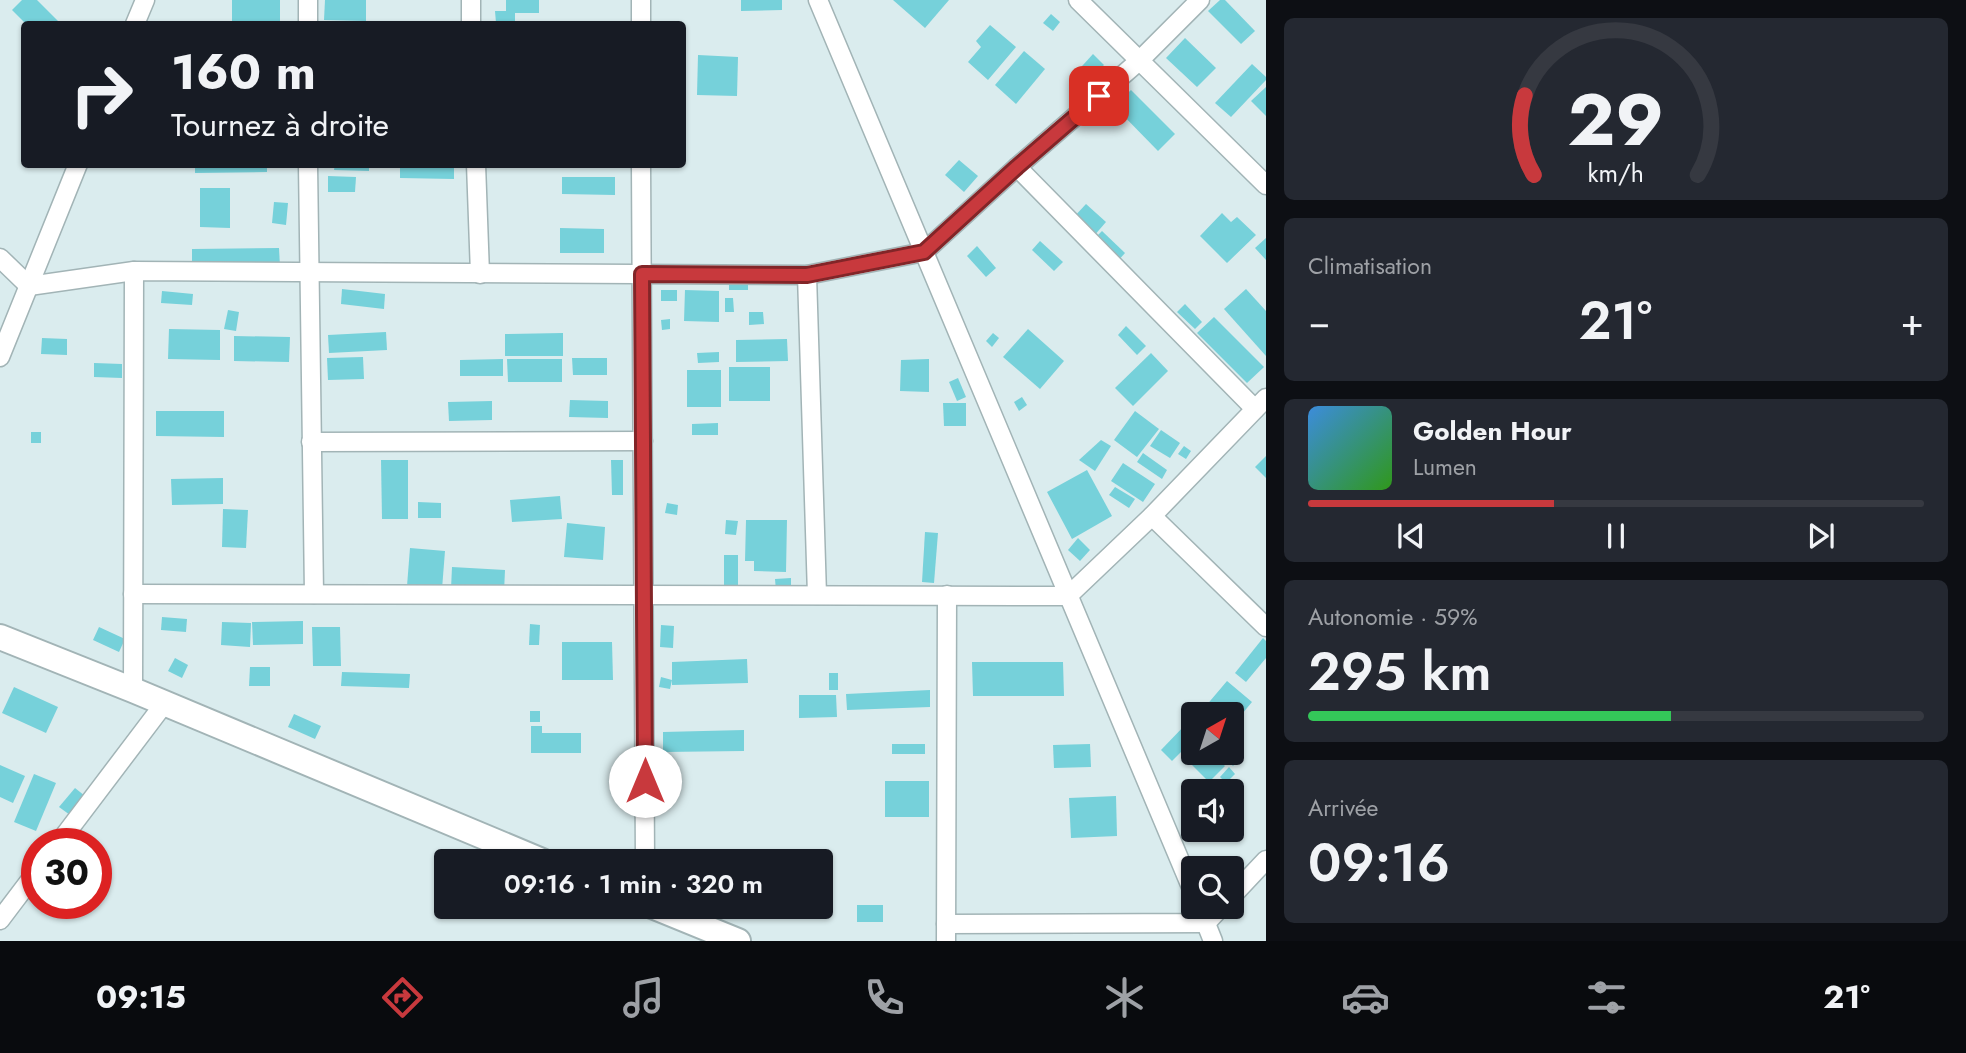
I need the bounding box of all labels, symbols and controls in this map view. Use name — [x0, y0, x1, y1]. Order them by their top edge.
text: 160 m — [171, 37, 316, 107]
icon: right — [56, 49, 147, 140]
pin — [1069, 66, 1129, 126]
text: 29 — [1568, 67, 1664, 172]
icon: arrive — [1080, 77, 1118, 115]
text: Tournez à droite — [171, 102, 389, 148]
text: km/h — [1588, 155, 1644, 191]
text: Climatisation — [1308, 249, 1432, 283]
text: 21° — [1579, 283, 1652, 359]
text: − — [1308, 294, 1330, 349]
text: + — [1901, 294, 1924, 349]
text: Golden Hour — [1413, 412, 1572, 450]
text: Lumen — [1413, 450, 1477, 484]
icon: previous — [1392, 517, 1430, 555]
icon: pause — [1597, 517, 1635, 555]
icon: next — [1802, 517, 1840, 555]
text: Autonomie · 59% — [1308, 600, 1477, 634]
text: 295 km — [1308, 634, 1492, 710]
north arrow — [1181, 702, 1244, 765]
map controls — [1181, 702, 1244, 919]
position arrow — [608, 744, 682, 818]
button: sound — [1181, 779, 1244, 842]
text: Arrivée — [1308, 791, 1378, 825]
text: 09:16 — [1308, 825, 1450, 901]
speed limit sign: 30 — [21, 828, 112, 919]
button: search — [1181, 856, 1244, 919]
text: 09:16 · 1 min · 320 m — [504, 865, 763, 903]
icon: directions — [378, 973, 427, 1022]
icon: music — [619, 973, 668, 1022]
icon: phone — [860, 973, 909, 1022]
icon: climate — [1100, 973, 1149, 1022]
icon: car — [1341, 973, 1390, 1022]
icon: filters — [1582, 973, 1631, 1022]
text: 09:15 — [96, 974, 186, 1020]
text: 21° — [1823, 974, 1870, 1020]

